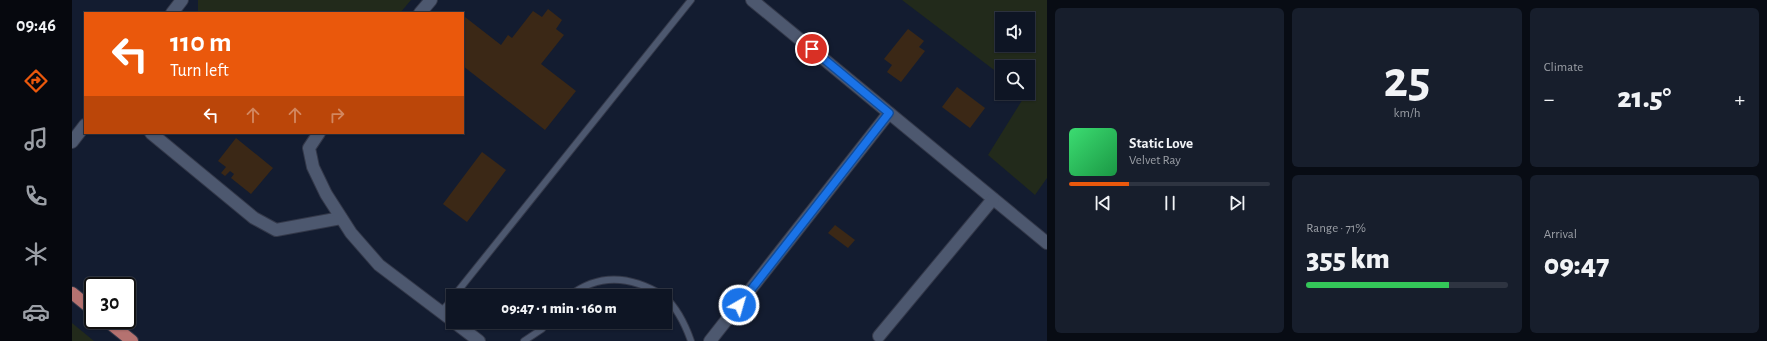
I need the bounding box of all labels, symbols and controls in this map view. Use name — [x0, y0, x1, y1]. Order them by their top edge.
map controls — [995, 12, 1035, 100]
button: sound — [995, 12, 1035, 52]
text: 09:46 — [16, 17, 56, 35]
icon: left — [104, 28, 156, 80]
text: 110 m — [170, 29, 232, 57]
pin — [795, 32, 829, 66]
icon: arrive — [801, 38, 823, 60]
text: 25 — [1384, 54, 1430, 106]
button: search — [995, 60, 1035, 100]
text: Climate — [1544, 61, 1583, 74]
text: Turn left — [170, 62, 229, 80]
icon: directions — [22, 67, 50, 95]
text: 21.5° — [1617, 83, 1671, 113]
text: − — [1544, 88, 1554, 110]
text: + — [1734, 88, 1745, 110]
icon: left — [200, 104, 222, 126]
icon: ahead — [242, 104, 264, 126]
icon: ahead — [284, 104, 306, 126]
icon: right — [326, 104, 348, 126]
text: km/h — [1394, 107, 1420, 120]
icon: music — [22, 125, 50, 153]
text: Static Love — [1129, 136, 1193, 151]
text: Velvet Ray — [1129, 154, 1181, 167]
icon: phone — [22, 182, 50, 210]
icon: previous — [1092, 192, 1114, 214]
icon: pause — [1159, 192, 1181, 214]
icon: next — [1226, 192, 1248, 214]
text: Range · 71% — [1306, 222, 1366, 235]
text: Arrival — [1544, 228, 1577, 241]
icon: climate — [22, 240, 50, 268]
text: 355 km — [1306, 244, 1390, 274]
text: 09:47 — [1544, 250, 1609, 280]
speed limit sign: 30 — [84, 277, 136, 329]
position arrow — [718, 284, 760, 326]
icon: car — [22, 298, 50, 326]
text: 09:47 · 1 min · 160 m — [501, 301, 617, 316]

